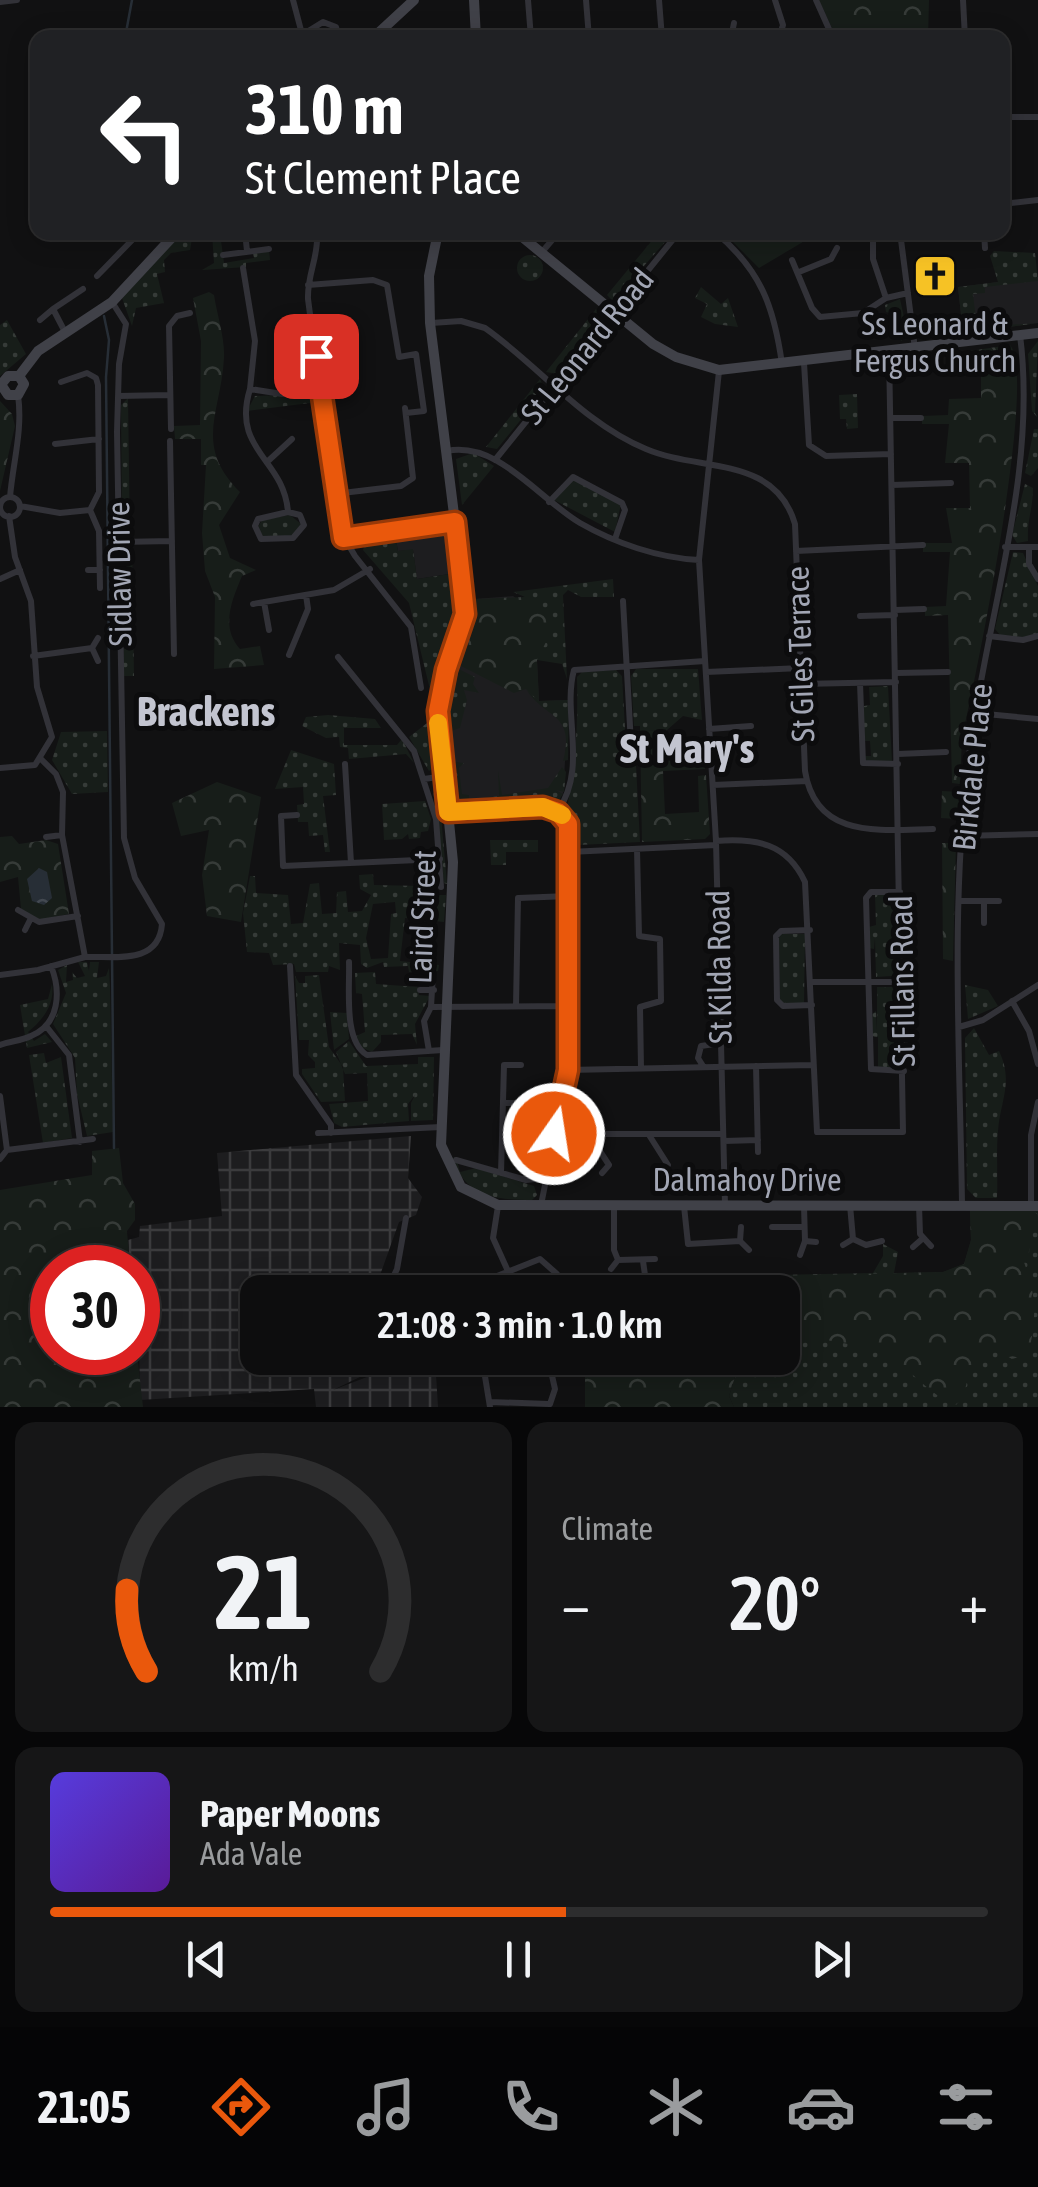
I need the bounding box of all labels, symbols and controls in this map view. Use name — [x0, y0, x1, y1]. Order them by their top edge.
text: 310 m — [245, 69, 404, 149]
icon: left — [80, 70, 210, 200]
text: St Clement Place — [245, 152, 521, 204]
church icon: Ss Leonard & Fergus Church — [912, 253, 958, 299]
street label: St Leonard Road — [513, 261, 661, 431]
place label: Ss Leonard & Fergus Church — [854, 305, 1016, 379]
pin — [274, 314, 359, 399]
icon: arrive — [289, 329, 344, 384]
street label: Sidlaw Drive — [99, 501, 139, 647]
street label: St Giles Terrace — [778, 565, 822, 743]
street label: Birkdale Place — [945, 682, 999, 852]
district label: Brackens — [137, 687, 275, 735]
district label: St Mary's — [620, 724, 754, 772]
street label: Laird Street — [401, 849, 443, 985]
street label: St Kilda Road — [699, 890, 739, 1044]
street label: St Fillans Road — [882, 895, 922, 1067]
position arrow — [502, 1082, 606, 1186]
street label: Dalmahoy Drive — [652, 1161, 842, 1198]
speed limit sign: 30 — [30, 1245, 160, 1375]
text: 21:08 · 3 min · 1.0 km — [377, 1303, 663, 1346]
text: Climate — [562, 1510, 653, 1547]
text: 21 — [214, 1532, 312, 1651]
text: 20° — [729, 1560, 820, 1646]
text: − — [562, 1572, 590, 1635]
text: + — [959, 1572, 988, 1635]
text: km/h — [228, 1648, 299, 1689]
text: Paper Moons — [200, 1792, 380, 1835]
text: Ada Vale — [200, 1835, 302, 1872]
icon: previous — [179, 1932, 234, 1987]
icon: pause — [491, 1932, 546, 1987]
icon: next — [804, 1932, 859, 1987]
icon: directions — [206, 2072, 276, 2142]
icon: music — [351, 2072, 421, 2142]
icon: phone — [496, 2072, 566, 2142]
icon: climate — [641, 2072, 711, 2142]
icon: car — [786, 2072, 856, 2142]
icon: filters — [931, 2072, 1001, 2142]
text: 21:05 — [37, 2081, 131, 2133]

